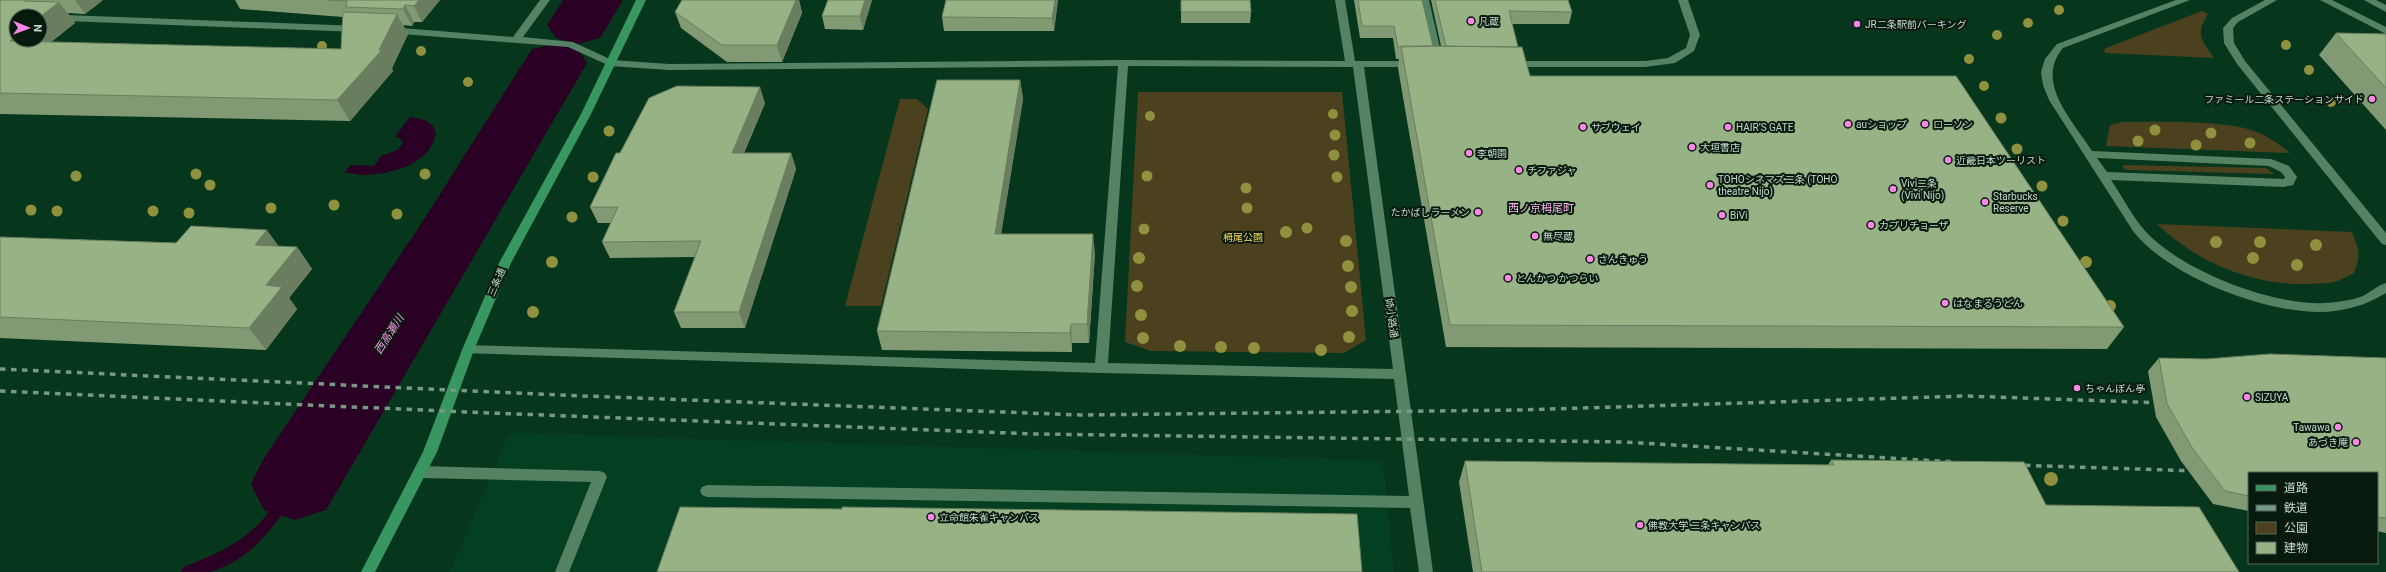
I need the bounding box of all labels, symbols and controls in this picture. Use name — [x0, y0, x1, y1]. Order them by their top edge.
north arrow — [8, 8, 48, 48]
marker: 凡蔵 — [1466, 16, 1476, 26]
place label: 凡蔵 — [1479, 16, 1499, 27]
marker: JR二条駅前パーキング — [1852, 19, 1862, 29]
place label: JR二条駅前パーキング — [1865, 19, 1966, 30]
text: N — [31, 24, 44, 32]
place label: ファミール二条ステーションサイド — [2204, 94, 2364, 105]
marker: ファミール二条ステーションサイド — [2367, 94, 2377, 104]
marker: auショップ — [1843, 119, 1853, 129]
place label: auショップ — [1856, 119, 1907, 130]
marker: ローソン — [1920, 119, 1930, 129]
place label: ローソン — [1933, 119, 1973, 130]
marker: サブウェイ — [1578, 122, 1588, 132]
place label: サブウェイ — [1591, 122, 1641, 133]
marker: HAIR’S GATE — [1723, 122, 1733, 132]
place label: HAIR’S GATE — [1736, 122, 1794, 133]
marker: 大垣書店 — [1687, 142, 1697, 152]
place label: 大垣書店 — [1700, 142, 1740, 153]
marker: 李朝園 — [1464, 148, 1474, 158]
place label: 李朝園 — [1477, 148, 1507, 159]
marker: 近畿日本ツーリスト — [1943, 155, 1953, 165]
place label: 近畿日本ツーリスト — [1956, 155, 2046, 166]
marker: チファジャ — [1514, 165, 1524, 175]
place label: チファジャ — [1527, 165, 1577, 176]
place label: TOHOシネマズ二条 (TOHO theatre Nijo) — [1718, 174, 1837, 198]
place label: Vivi二条 (Vivi Nijo) — [1901, 178, 1944, 202]
marker: TOHOシネマズ二条 (TOHO theatre Nijo) — [1705, 180, 1715, 190]
marker: Vivi二条 (Vivi Nijo) — [1888, 184, 1898, 194]
place label: Starbucks Reserve — [1993, 191, 2038, 214]
marker: Starbucks Reserve — [1980, 197, 1990, 207]
district label: 西ノ京栂尾町 — [1508, 202, 1574, 215]
place label: たかばしラーメン — [1390, 207, 1470, 218]
marker: たかばしラーメン — [1473, 207, 1483, 217]
marker: BiVi — [1717, 210, 1727, 220]
place label: BiVi — [1730, 210, 1747, 221]
marker: カプリチョーザ — [1866, 220, 1876, 230]
place label: カプリチョーザ — [1879, 220, 1949, 231]
marker: 無尽蔵 — [1530, 231, 1540, 241]
place label: 無尽蔵 — [1543, 231, 1573, 242]
park label: 栂尾公園 — [1223, 232, 1263, 243]
marker: さんきゅう — [1585, 254, 1595, 264]
place label: さんきゅう — [1598, 254, 1648, 265]
street label: 三条通 — [486, 266, 507, 298]
marker: とんかつ かつらい — [1503, 273, 1513, 283]
place label: とんかつ かつらい — [1516, 273, 1598, 284]
street label: 姉小路通 — [1383, 297, 1400, 339]
marker: はなまるうどん — [1940, 298, 1950, 308]
place label: はなまるうどん — [1953, 298, 2023, 309]
water label: 西高瀬川 — [372, 311, 407, 356]
marker: ちゃんぽん亭 — [2072, 383, 2082, 393]
place label: ちゃんぽん亭 — [2085, 383, 2145, 394]
marker: SIZUYA — [2242, 392, 2252, 402]
place label: SIZUYA — [2255, 392, 2289, 403]
place label: Tawawa — [2293, 422, 2330, 433]
marker: Tawawa — [2333, 422, 2343, 432]
place label: あづき庵 — [2308, 437, 2348, 448]
marker: あづき庵 — [2351, 437, 2361, 447]
legend — [2248, 472, 2378, 564]
text: 道路 — [2284, 481, 2308, 495]
text: 鉄道 — [2284, 501, 2308, 515]
marker: 立命館朱雀キャンパス — [926, 512, 936, 522]
place label: 立命館朱雀キャンパス — [939, 512, 1039, 523]
marker: 佛教大学 二条キャンパス — [1635, 520, 1645, 530]
place label: 佛教大学 二条キャンパス — [1647, 520, 1760, 531]
text: 公園 — [2284, 521, 2308, 535]
text: 建物 — [2284, 541, 2308, 555]

